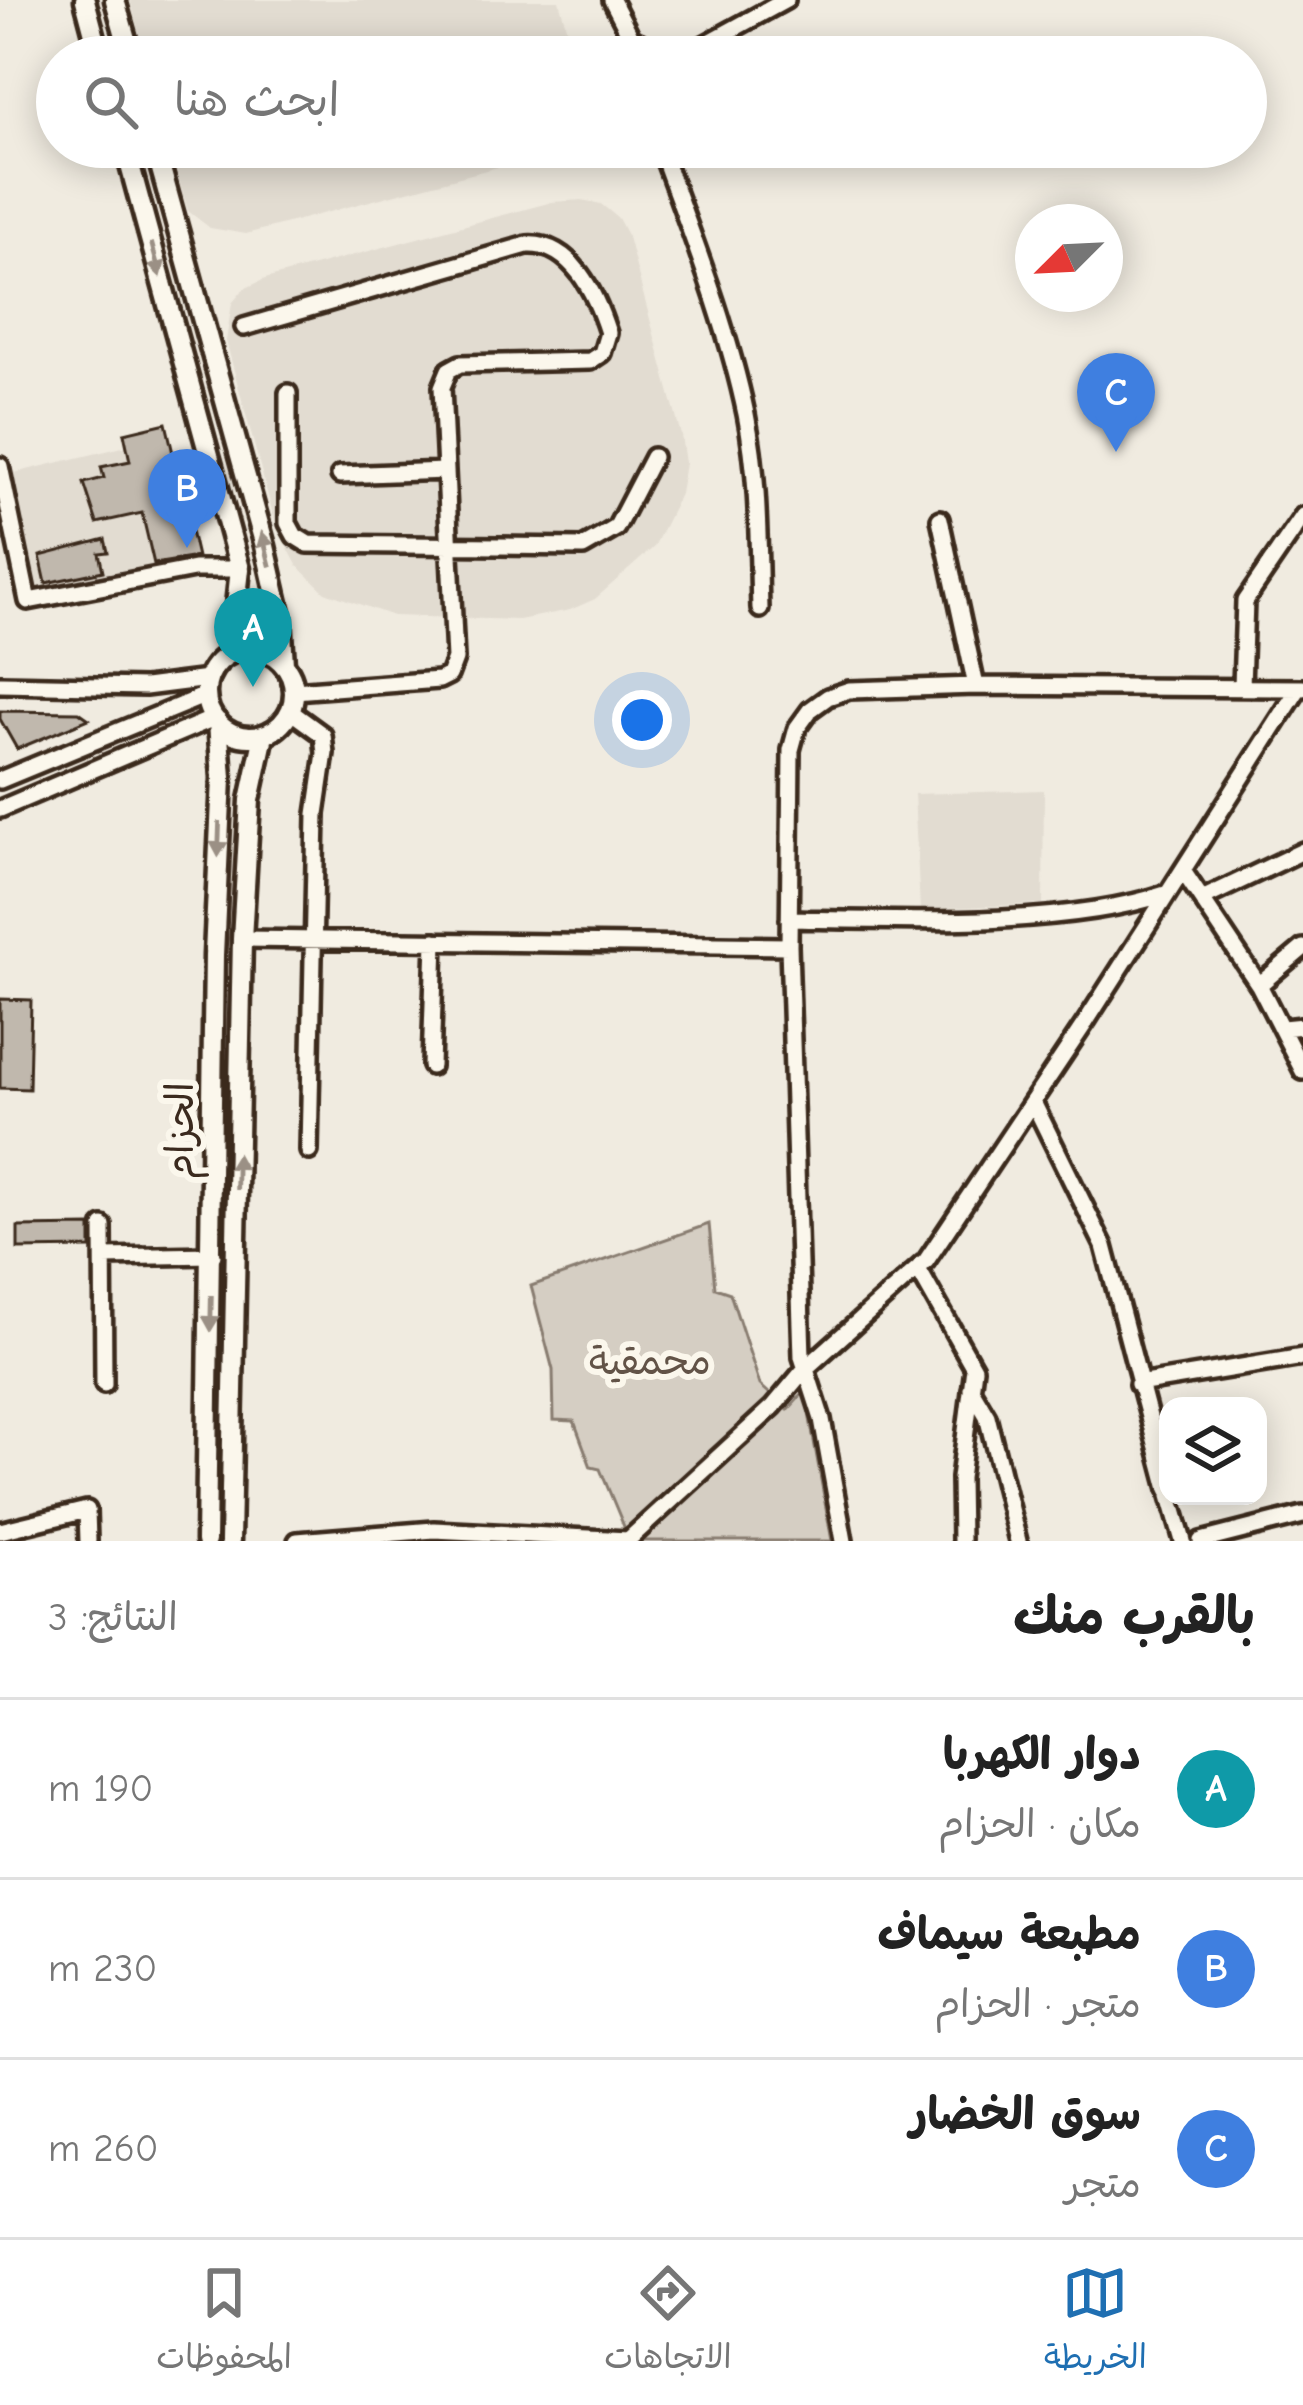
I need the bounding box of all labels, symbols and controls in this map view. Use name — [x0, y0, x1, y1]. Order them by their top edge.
search box — [36, 36, 1267, 168]
icon: search — [78, 69, 144, 135]
text: ابحث هنا — [174, 74, 339, 126]
north arrow — [1015, 204, 1123, 312]
one-way arrow — [147, 242, 166, 279]
pin: C — [1077, 353, 1155, 452]
pin: B — [148, 449, 226, 548]
one-way arrow — [255, 530, 274, 567]
pin: A — [214, 588, 292, 687]
your location — [612, 690, 672, 750]
one-way arrow — [209, 821, 228, 859]
street label: الحزام — [158, 1082, 209, 1180]
one-way arrow — [228, 1152, 247, 1190]
one-way arrow — [202, 1295, 221, 1333]
park label: محمقية — [589, 1339, 711, 1384]
map controls — [1159, 1397, 1267, 1505]
button: layers — [1159, 1397, 1267, 1505]
text: بالقرب منك — [1013, 1587, 1255, 1646]
text: النتائج: 3 — [48, 1595, 178, 1640]
text: دوار الكهربا — [943, 1728, 1141, 1780]
text: 190 m — [48, 1766, 153, 1811]
text: A — [1205, 1766, 1227, 1811]
text: مكان · الحزام — [938, 1802, 1141, 1847]
text: مطبعة سيماف — [877, 1908, 1141, 1960]
text: 230 m — [48, 1946, 157, 1991]
text: B — [1204, 1946, 1228, 1991]
text: متجر · الحزام — [934, 1982, 1141, 2027]
text: سوق الخضار — [910, 2088, 1141, 2140]
text: 260 m — [48, 2126, 159, 2171]
text: C — [1204, 2126, 1228, 2171]
text: متجر — [1065, 2162, 1141, 2207]
tab: المحفوظات — [156, 2260, 292, 2386]
tab: الاتجاهات — [604, 2260, 732, 2386]
tab: الخريطة — [1044, 2260, 1147, 2386]

